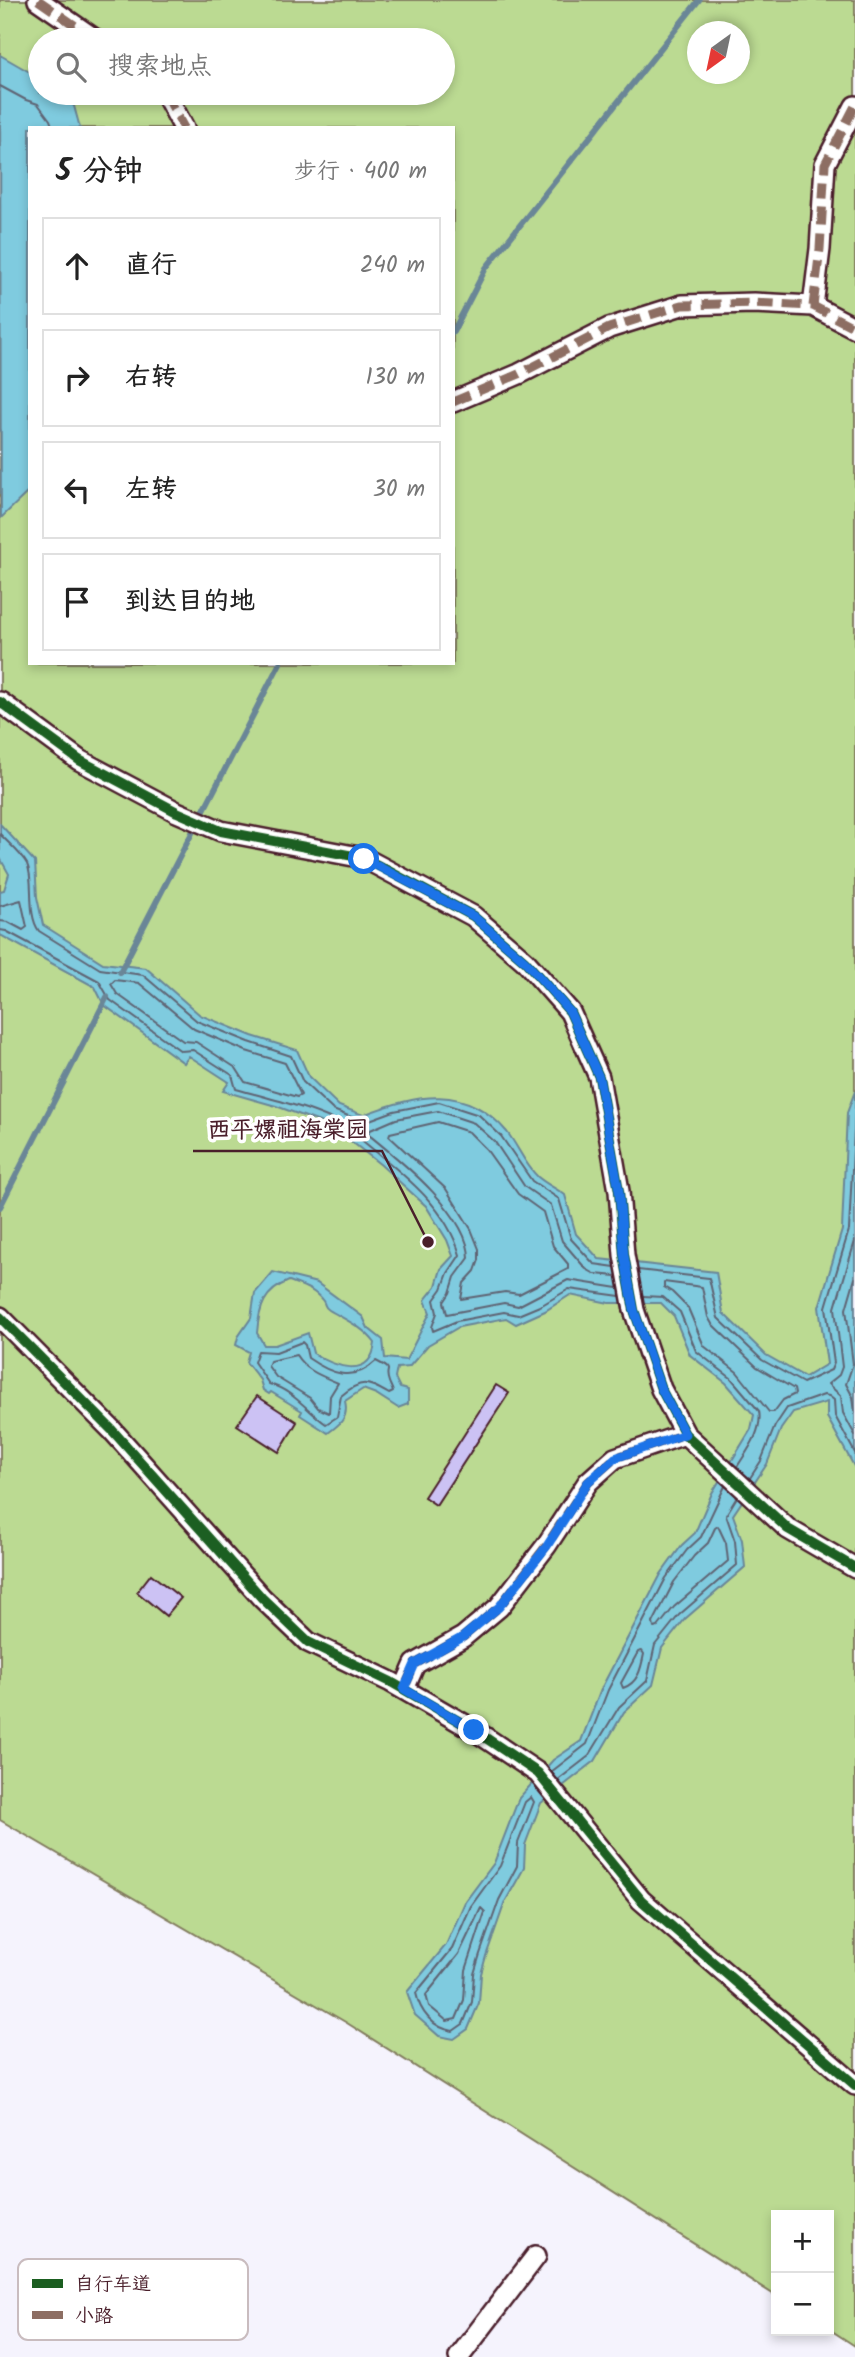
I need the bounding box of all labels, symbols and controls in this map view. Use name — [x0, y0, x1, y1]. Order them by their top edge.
north arrow — [687, 21, 750, 84]
search box — [28, 28, 455, 105]
text: 搜索地点 — [108, 46, 212, 88]
icon: search — [52, 48, 90, 86]
text: 5 分钟 — [56, 148, 143, 196]
text: 步行 · 400 m — [294, 154, 427, 190]
text: 直行 — [125, 245, 177, 287]
icon: ahead — [58, 247, 96, 285]
text: 240 m — [360, 248, 425, 284]
text: 右转 — [125, 357, 177, 399]
icon: right — [58, 359, 96, 397]
text: 130 m — [366, 360, 425, 396]
text: 左转 — [125, 469, 177, 511]
icon: left — [58, 471, 96, 509]
text: 30 m — [373, 472, 425, 508]
text: 到达目的地 — [125, 581, 255, 623]
icon: arrive — [58, 583, 96, 621]
route start — [348, 843, 379, 874]
callout: 西平嫘祖海棠园 — [193, 1107, 382, 1151]
text: 西平嫘祖海棠园 — [208, 1113, 369, 1149]
route end — [458, 1714, 489, 1745]
map controls — [771, 2210, 834, 2336]
button: + — [771, 2210, 834, 2273]
legend — [18, 2259, 248, 2340]
text: 自行车道 — [75, 2270, 151, 2300]
button: − — [771, 2273, 834, 2336]
text: 小路 — [75, 2302, 113, 2332]

